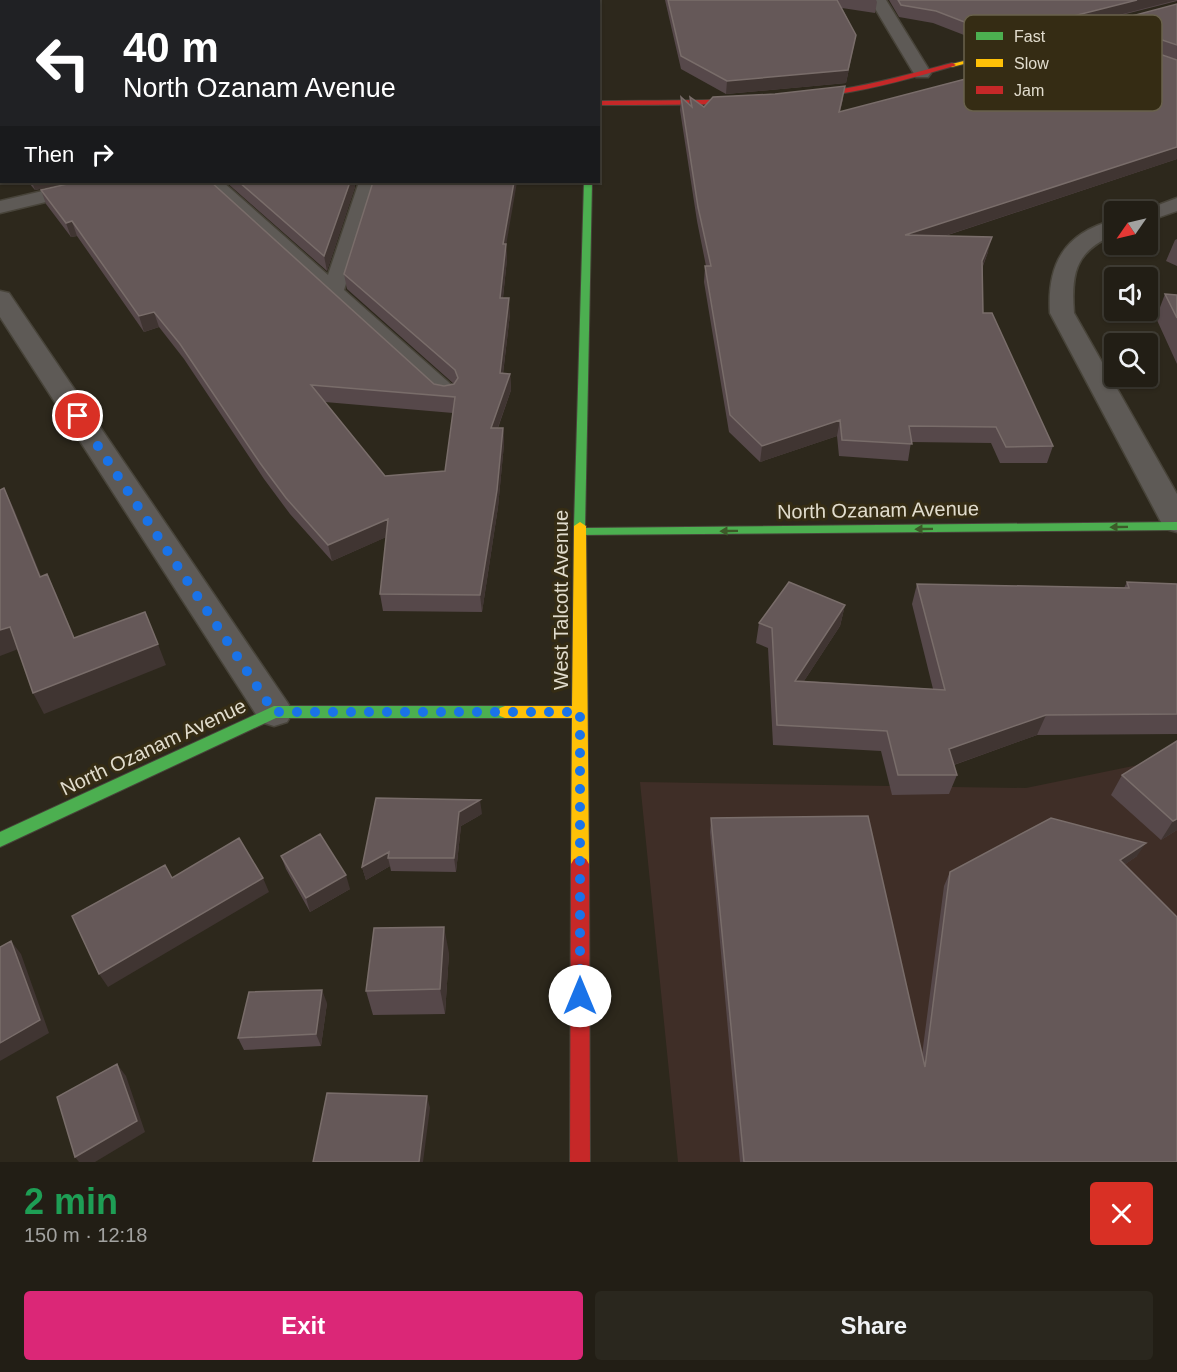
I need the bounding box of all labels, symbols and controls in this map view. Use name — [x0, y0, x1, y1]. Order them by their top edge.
legend — [964, 15, 1162, 111]
icon: left — [24, 24, 102, 102]
text: 40 m — [123, 24, 219, 71]
text: Fast — [1014, 28, 1046, 45]
text: Slow — [1014, 55, 1049, 72]
text: North Ozanam Avenue — [123, 73, 396, 103]
text: Jam — [1014, 82, 1044, 99]
icon: right — [86, 138, 119, 171]
text: Then — [24, 142, 74, 167]
north arrow — [1104, 201, 1158, 255]
map controls — [1104, 201, 1158, 387]
button: sound — [1104, 267, 1158, 321]
button: search — [1104, 333, 1158, 387]
pin — [52, 390, 103, 441]
icon: arrive — [61, 399, 94, 432]
street label: North Ozanam Avenue — [777, 497, 979, 523]
street label: West Talcott Avenue — [550, 510, 572, 690]
one-way arrow — [1109, 522, 1128, 532]
one-way arrow — [914, 524, 933, 534]
one-way arrow — [719, 526, 738, 535]
street label: North Ozanam Avenue — [57, 694, 249, 800]
position arrow — [548, 964, 612, 1028]
text: 2 min — [24, 1181, 118, 1222]
button: close — [1090, 1182, 1153, 1245]
text: 150 m · 12:18 — [24, 1224, 147, 1246]
button: Exit — [24, 1291, 583, 1360]
button: Share — [595, 1291, 1153, 1360]

